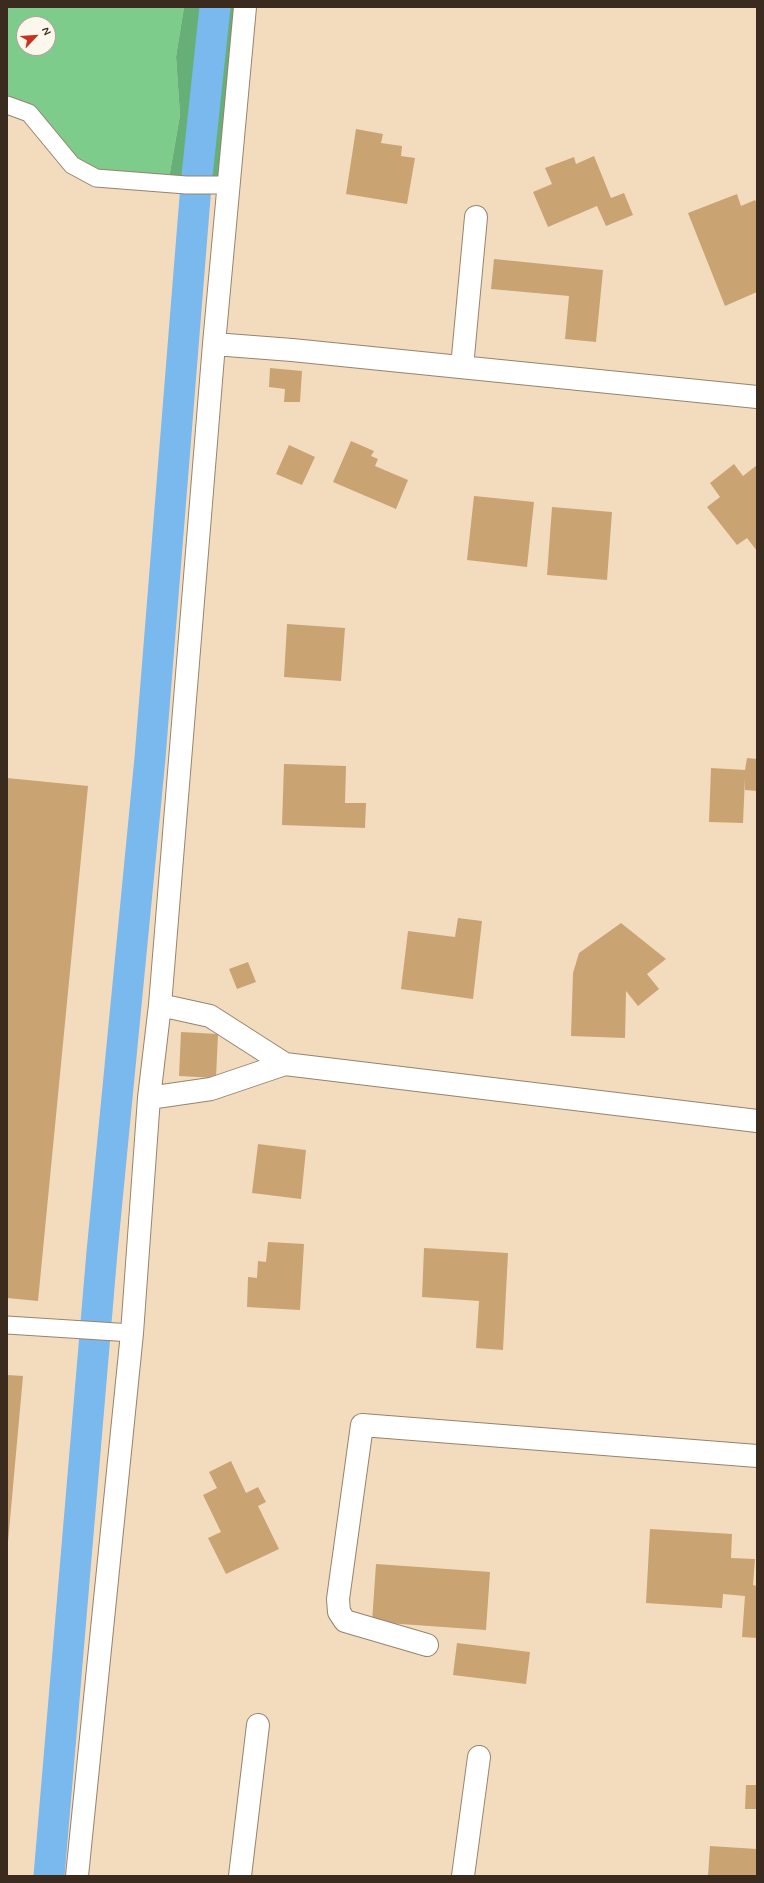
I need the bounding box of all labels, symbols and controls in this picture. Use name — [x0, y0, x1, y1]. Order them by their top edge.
north arrow — [16, 16, 56, 56]
text: N — [38, 25, 54, 38]

